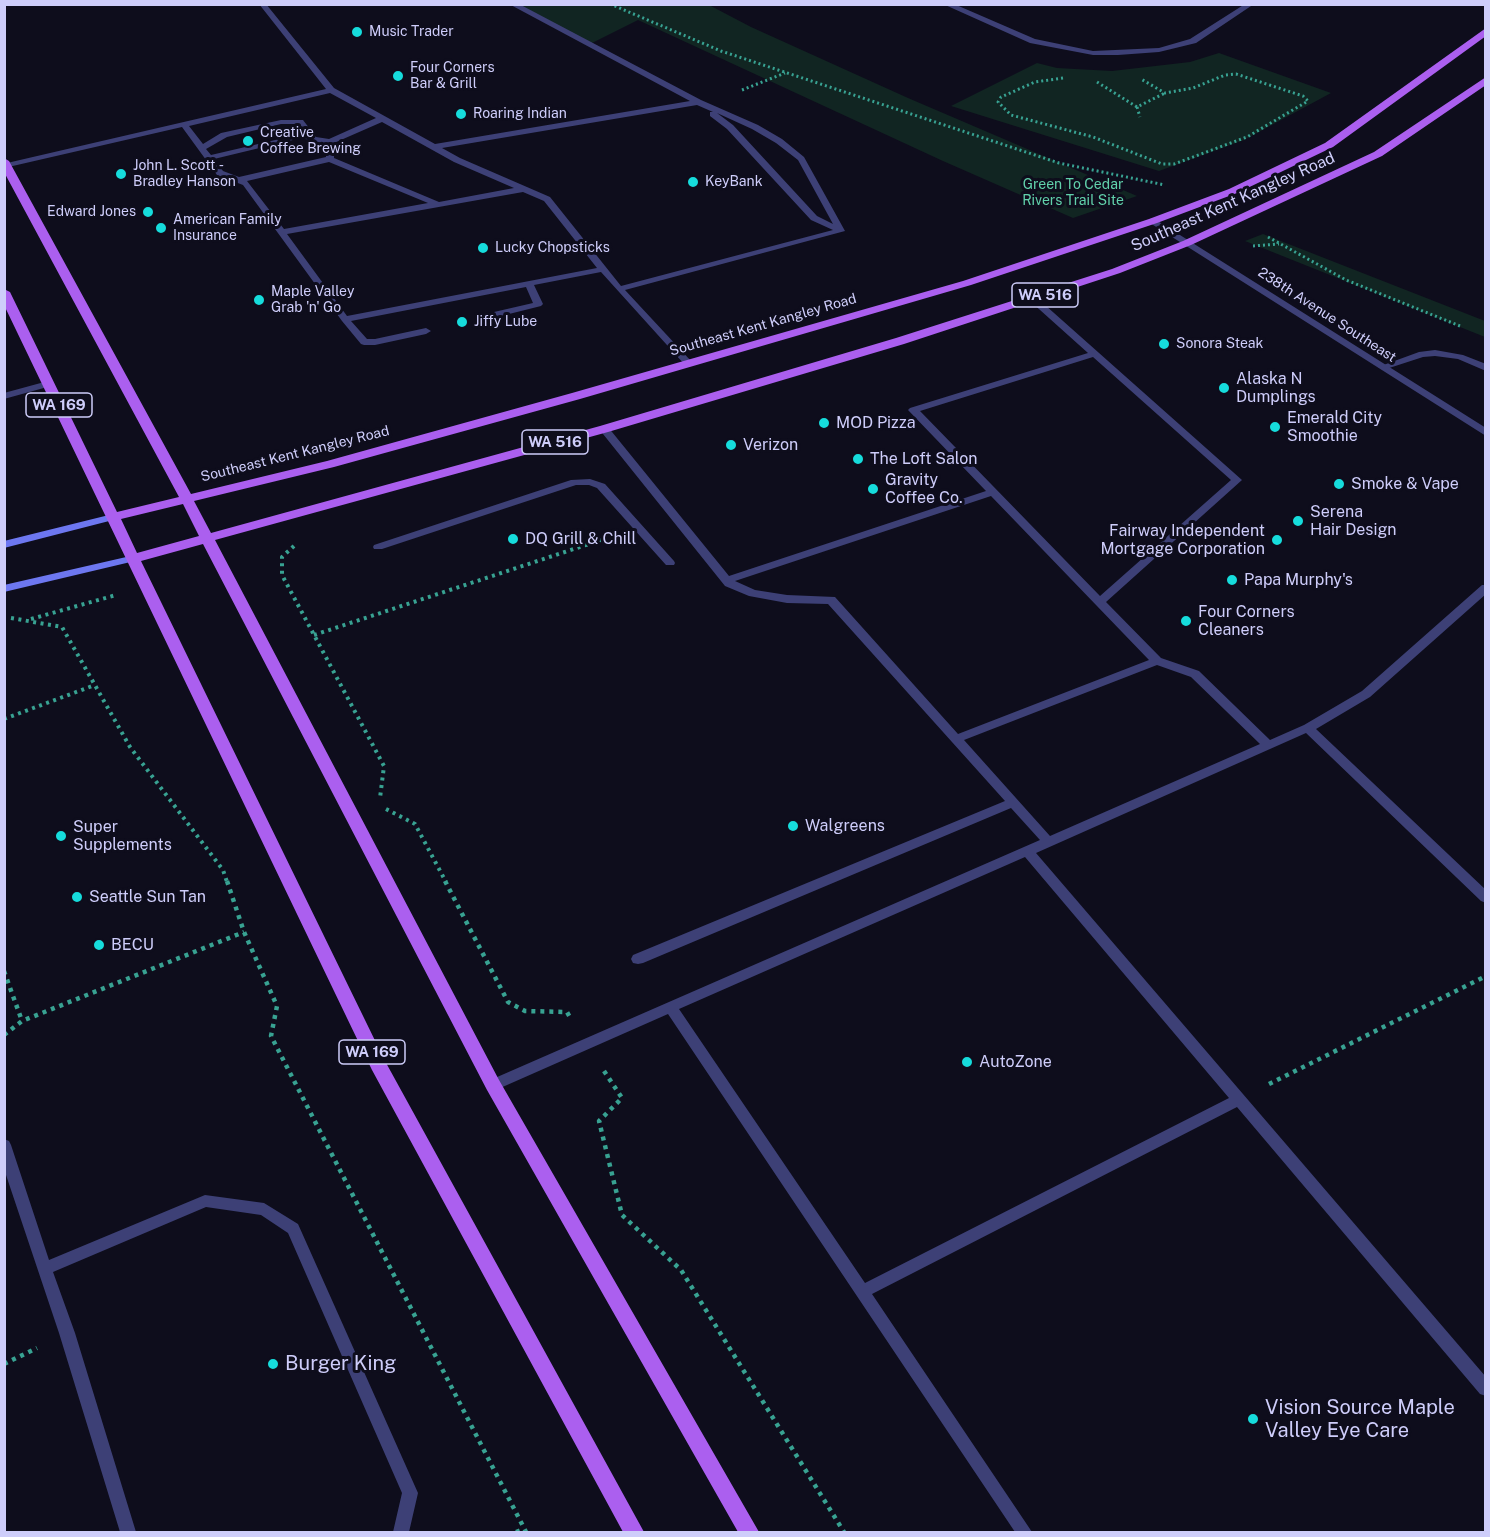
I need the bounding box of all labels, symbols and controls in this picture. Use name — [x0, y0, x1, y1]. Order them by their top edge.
place label: Music Trader — [369, 24, 454, 40]
marker: Music Trader — [350, 25, 364, 39]
place label: Four Corners Bar & Grill — [410, 60, 495, 92]
marker: Four Corners Bar & Grill — [391, 69, 405, 83]
place label: Roaring Indian — [473, 106, 567, 122]
marker: Roaring Indian — [454, 107, 468, 121]
place label: Creative Coffee Brewing — [260, 125, 361, 158]
marker: Creative Coffee Brewing — [241, 134, 255, 148]
street label: Southeast Kent Kangley Road — [1128, 148, 1338, 256]
place label: John L. Scott - Bradley Hanson — [133, 158, 236, 190]
marker: John L. Scott - Bradley Hanson — [114, 167, 128, 181]
place label: KeyBank — [705, 174, 763, 190]
marker: KeyBank — [686, 175, 700, 189]
park label: Green To Cedar Rivers Trail Site — [1022, 177, 1124, 210]
place label: Edward Jones — [47, 204, 136, 220]
marker: Edward Jones — [141, 205, 155, 219]
place label: American Family Insurance — [173, 212, 282, 244]
marker: American Family Insurance — [154, 221, 168, 235]
place label: Lucky Chopsticks — [495, 240, 610, 256]
marker: Lucky Chopsticks — [476, 241, 490, 255]
street label: 238th Avenue Southeast — [1255, 264, 1399, 366]
road number: WA 516 — [1012, 283, 1078, 307]
place label: Maple Valley Grab 'n' Go — [271, 284, 354, 316]
street label: Southeast Kent Kangley Road — [668, 290, 858, 360]
marker: Maple Valley Grab 'n' Go — [252, 293, 266, 307]
place label: Jiffy Lube — [474, 314, 537, 330]
marker: Jiffy Lube — [455, 315, 469, 329]
place label: Sonora Steak — [1176, 336, 1263, 352]
marker: Sonora Steak — [1157, 337, 1171, 351]
place label: Alaska N Dumplings — [1236, 369, 1316, 407]
marker: Alaska N Dumplings — [1217, 381, 1231, 395]
road number: WA 169 — [26, 393, 92, 417]
place label: Emerald City Smoothie — [1287, 408, 1382, 446]
place label: MOD Pizza — [836, 413, 916, 433]
marker: MOD Pizza — [817, 416, 831, 430]
marker: Emerald City Smoothie — [1268, 420, 1282, 434]
street label: Southeast Kent Kangley Road — [199, 422, 391, 486]
road number: WA 516 — [522, 430, 588, 454]
place label: Verizon — [743, 435, 798, 455]
marker: Verizon — [724, 438, 738, 452]
place label: The Loft Salon — [870, 449, 978, 469]
marker: The Loft Salon — [851, 452, 865, 466]
place label: Gravity Coffee Co. — [885, 470, 963, 508]
place label: Smoke & Vape — [1351, 474, 1459, 494]
marker: Smoke & Vape — [1332, 477, 1346, 491]
marker: Gravity Coffee Co. — [866, 482, 880, 496]
place label: Serena Hair Design — [1310, 502, 1397, 540]
marker: Serena Hair Design — [1291, 514, 1305, 528]
place label: Fairway Independent Mortgage Corporation — [1100, 521, 1265, 559]
place label: DQ Grill & Chill — [525, 529, 636, 549]
marker: DQ Grill & Chill — [506, 532, 520, 546]
marker: Fairway Independent Mortgage Corporation — [1270, 533, 1284, 547]
place label: Papa Murphy's — [1244, 570, 1353, 590]
marker: Papa Murphy's — [1225, 573, 1239, 587]
place label: Four Corners Cleaners — [1198, 602, 1295, 640]
marker: Four Corners Cleaners — [1179, 614, 1193, 628]
place label: Walgreens — [805, 816, 885, 836]
place label: Super Supplements — [73, 817, 172, 855]
marker: Walgreens — [786, 819, 800, 833]
marker: Super Supplements — [54, 829, 68, 843]
place label: Seattle Sun Tan — [89, 887, 206, 907]
marker: Seattle Sun Tan — [70, 890, 84, 904]
place label: BECU — [111, 935, 154, 955]
marker: BECU — [92, 938, 106, 952]
road number: WA 169 — [339, 1040, 405, 1064]
place label: AutoZone — [979, 1052, 1052, 1072]
marker: AutoZone — [960, 1055, 974, 1069]
place label: Burger King — [285, 1352, 396, 1376]
marker: Burger King — [266, 1357, 280, 1371]
place label: Vision Source Maple Valley Eye Care — [1265, 1396, 1455, 1443]
marker: Vision Source Maple Valley Eye Care — [1246, 1412, 1260, 1426]

